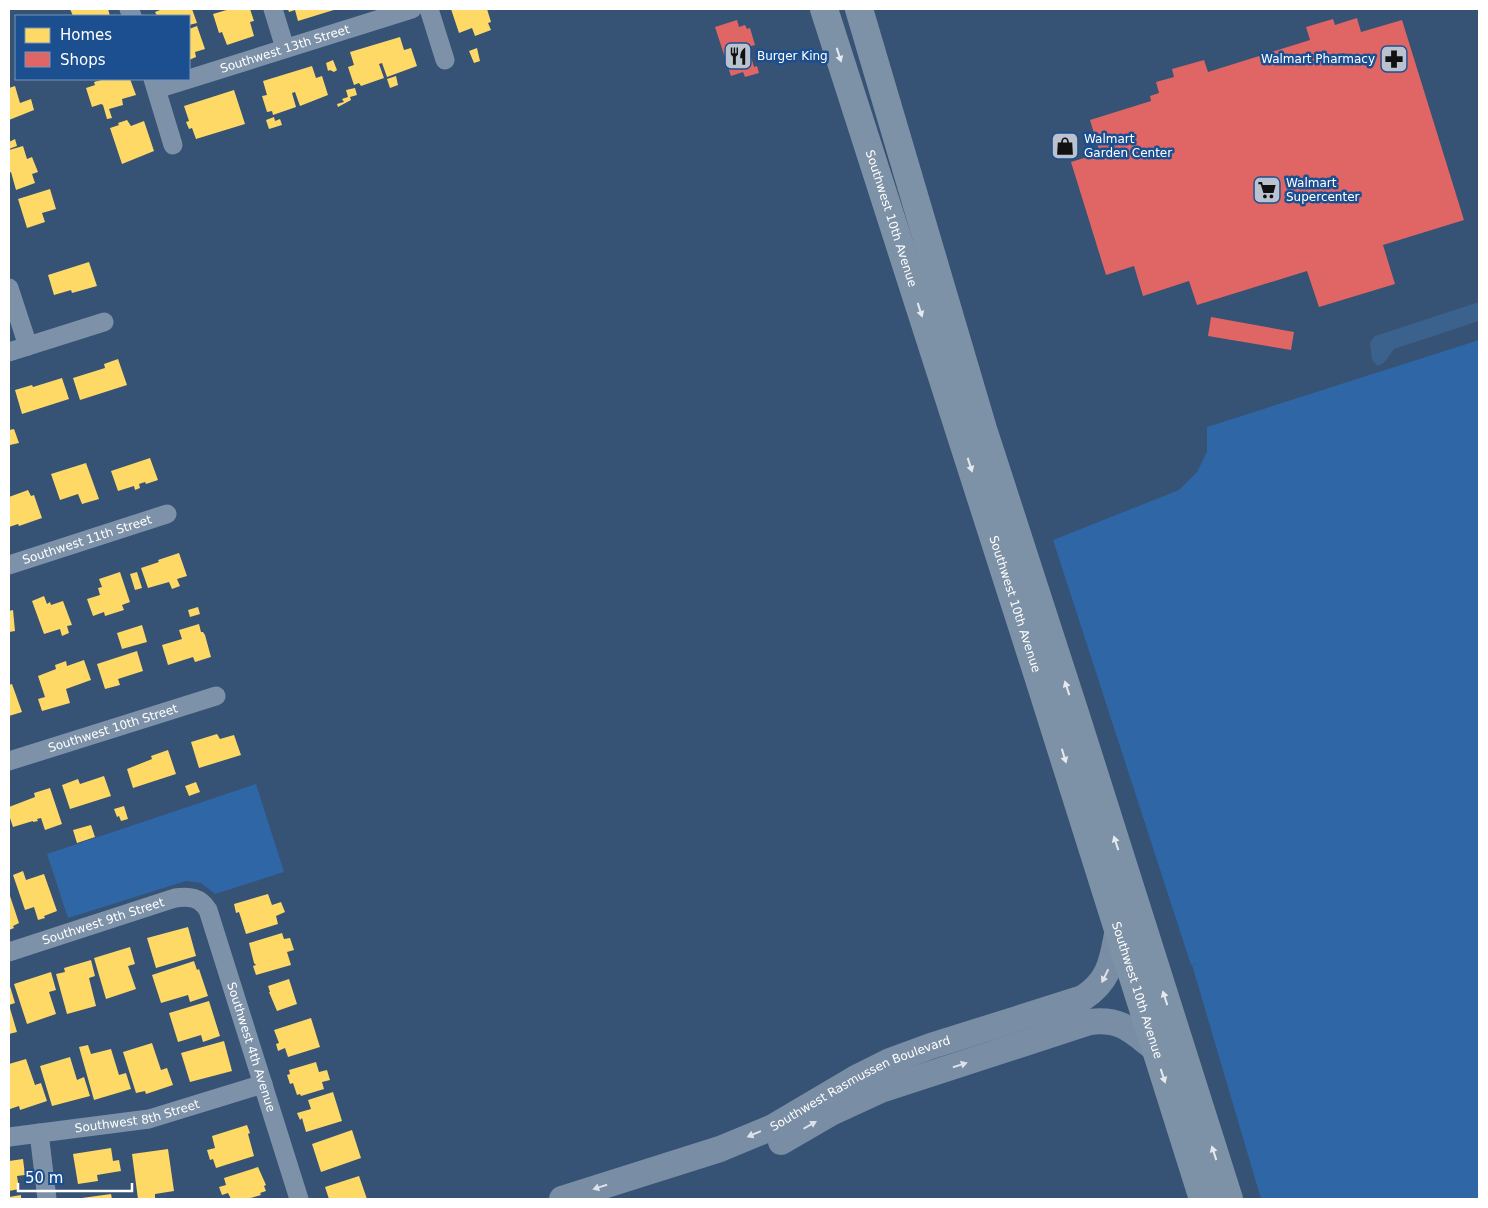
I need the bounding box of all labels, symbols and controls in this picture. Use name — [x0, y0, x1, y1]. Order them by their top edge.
legend — [15, 15, 190, 80]
street label: Southwest 13th Street — [218, 22, 352, 76]
text: Homes — [60, 26, 112, 44]
restaurant icon: Burger King — [723, 41, 753, 71]
pharmacy icon: Walmart Pharmacy — [1379, 44, 1409, 74]
one-way arrow — [836, 48, 843, 63]
place label: Burger King — [757, 49, 828, 63]
text: Shops — [60, 51, 106, 69]
place label: Walmart Pharmacy — [1261, 52, 1375, 66]
shop icon: Walmart Garden Center — [1050, 131, 1080, 161]
place label: Walmart Garden Center — [1084, 132, 1172, 160]
street label: Southwest 10th Avenue — [863, 148, 920, 289]
supermarket icon: Walmart Supercenter — [1252, 175, 1282, 205]
place label: Walmart Supercenter — [1286, 176, 1360, 204]
one-way arrow — [917, 303, 925, 318]
one-way arrow — [967, 457, 975, 472]
street label: Southwest 11th Street — [21, 512, 154, 567]
street label: Southwest 10th Avenue — [986, 534, 1043, 674]
one-way arrow — [1063, 680, 1071, 695]
street label: Southwest 10th Street — [47, 701, 180, 755]
one-way arrow — [1060, 749, 1068, 764]
one-way arrow — [1112, 835, 1120, 850]
street label: Southwest 9th Street — [40, 895, 166, 948]
street label: Southwest 10th Avenue — [1109, 920, 1165, 1061]
one-way arrow — [1101, 969, 1109, 983]
street label: Southwest 4th Avenue — [224, 980, 278, 1114]
one-way arrow — [1161, 990, 1168, 1005]
street label: Southwest Rasmussen Boulevard — [768, 1033, 952, 1134]
one-way arrow — [953, 1061, 968, 1068]
one-way arrow — [1160, 1069, 1168, 1084]
street label: Southwest 8th Street — [74, 1097, 201, 1135]
one-way arrow — [803, 1121, 817, 1130]
one-way arrow — [747, 1131, 761, 1139]
one-way arrow — [1210, 1145, 1217, 1160]
scale bar — [18, 1160, 131, 1192]
text: 50 m — [25, 1169, 63, 1187]
one-way arrow — [593, 1184, 608, 1191]

